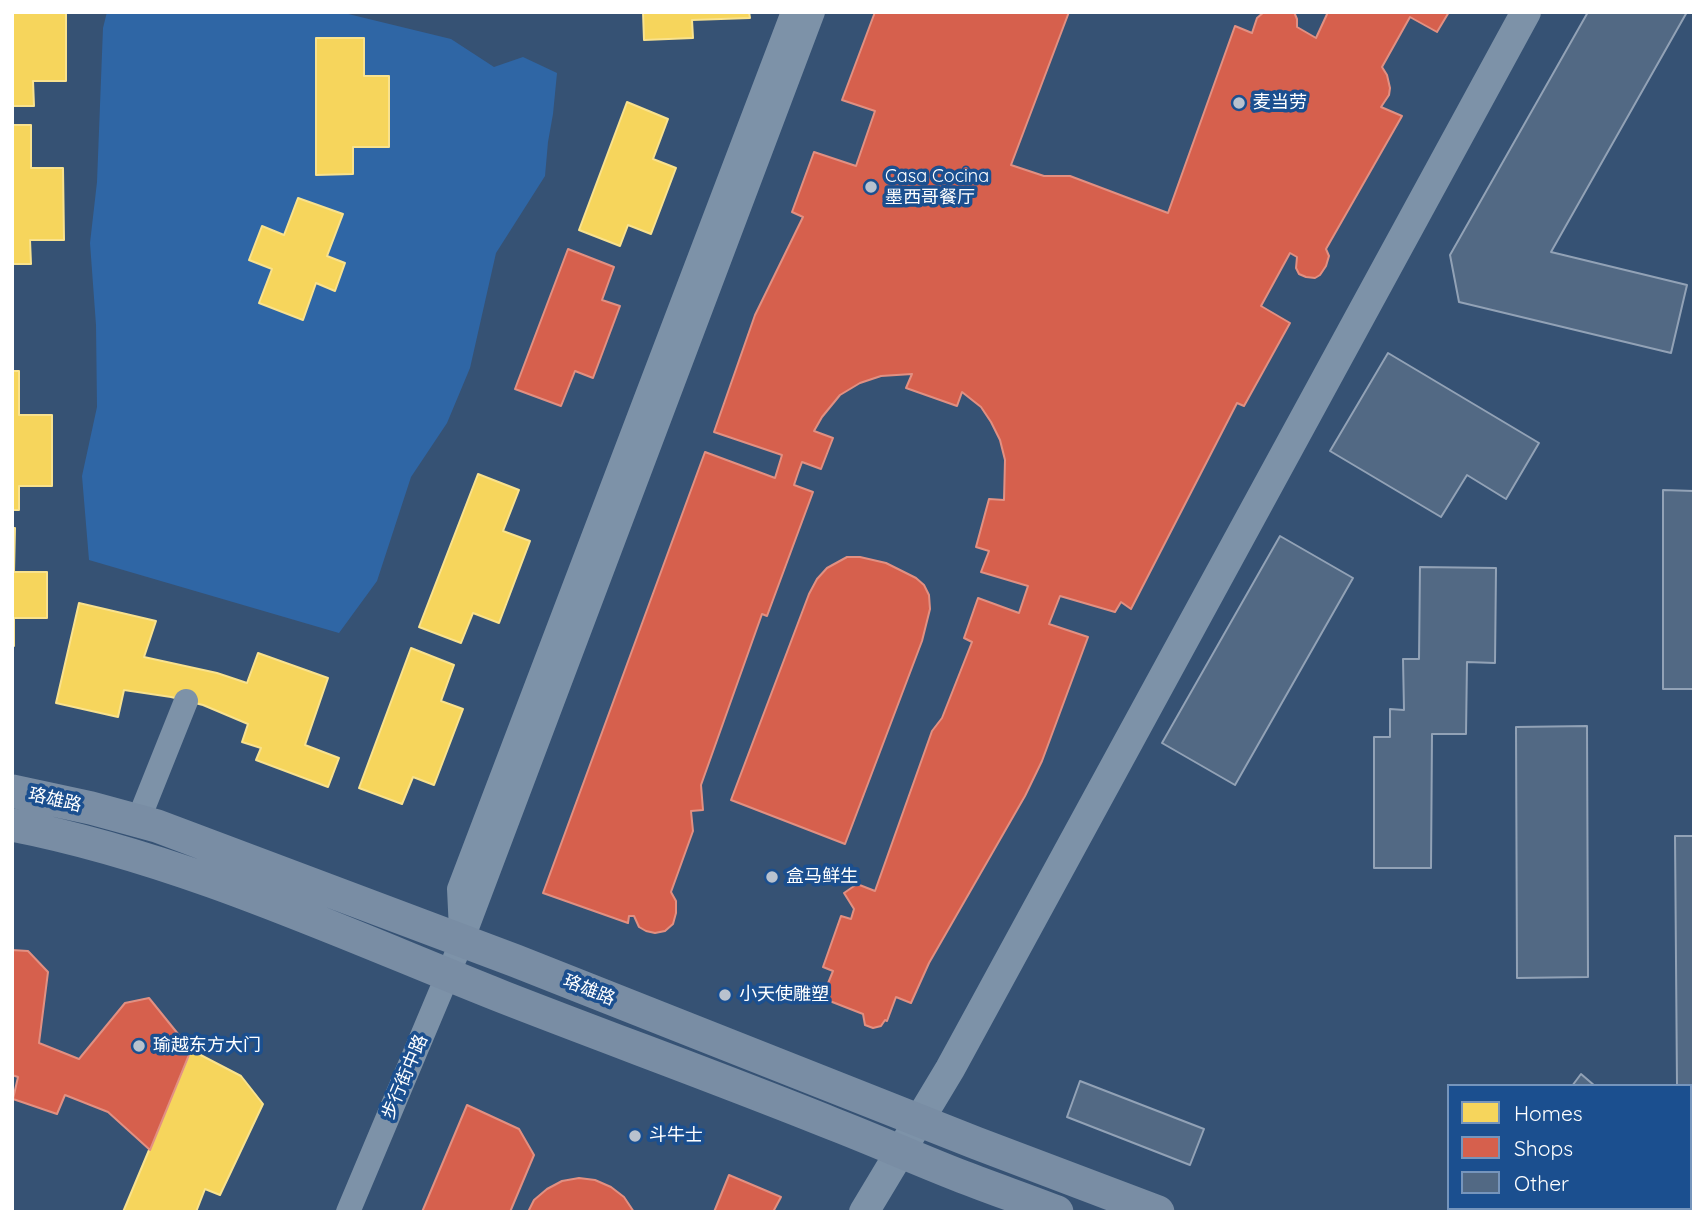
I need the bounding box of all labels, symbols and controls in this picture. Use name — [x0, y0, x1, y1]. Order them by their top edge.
place label: 麦当劳 — [1253, 92, 1307, 114]
marker: 麦当劳 — [1231, 95, 1247, 111]
place label: Casa Cocina 墨西哥餐厅 — [885, 166, 989, 208]
marker: Casa Cocina 墨西哥餐厅 — [863, 179, 879, 195]
street label: 珞雄路 — [26, 783, 84, 817]
place label: 盒马鲜生 — [786, 866, 858, 888]
marker: 盒马鲜生 — [764, 869, 780, 885]
street label: 珞雄路 — [560, 970, 618, 1010]
place label: 小天使雕塑 — [739, 984, 829, 1006]
marker: 小天使雕塑 — [717, 987, 733, 1003]
street label: 步行街中路 — [377, 1031, 433, 1123]
place label: 瑜越东方大门 — [153, 1035, 261, 1057]
marker: 瑜越东方大门 — [131, 1038, 147, 1054]
legend — [1447, 1084, 1692, 1210]
text: Homes — [1514, 1100, 1583, 1126]
place label: 斗牛士 — [649, 1125, 703, 1147]
marker: 斗牛士 — [627, 1128, 643, 1144]
text: Shops — [1514, 1135, 1573, 1161]
text: Other — [1514, 1170, 1569, 1196]

